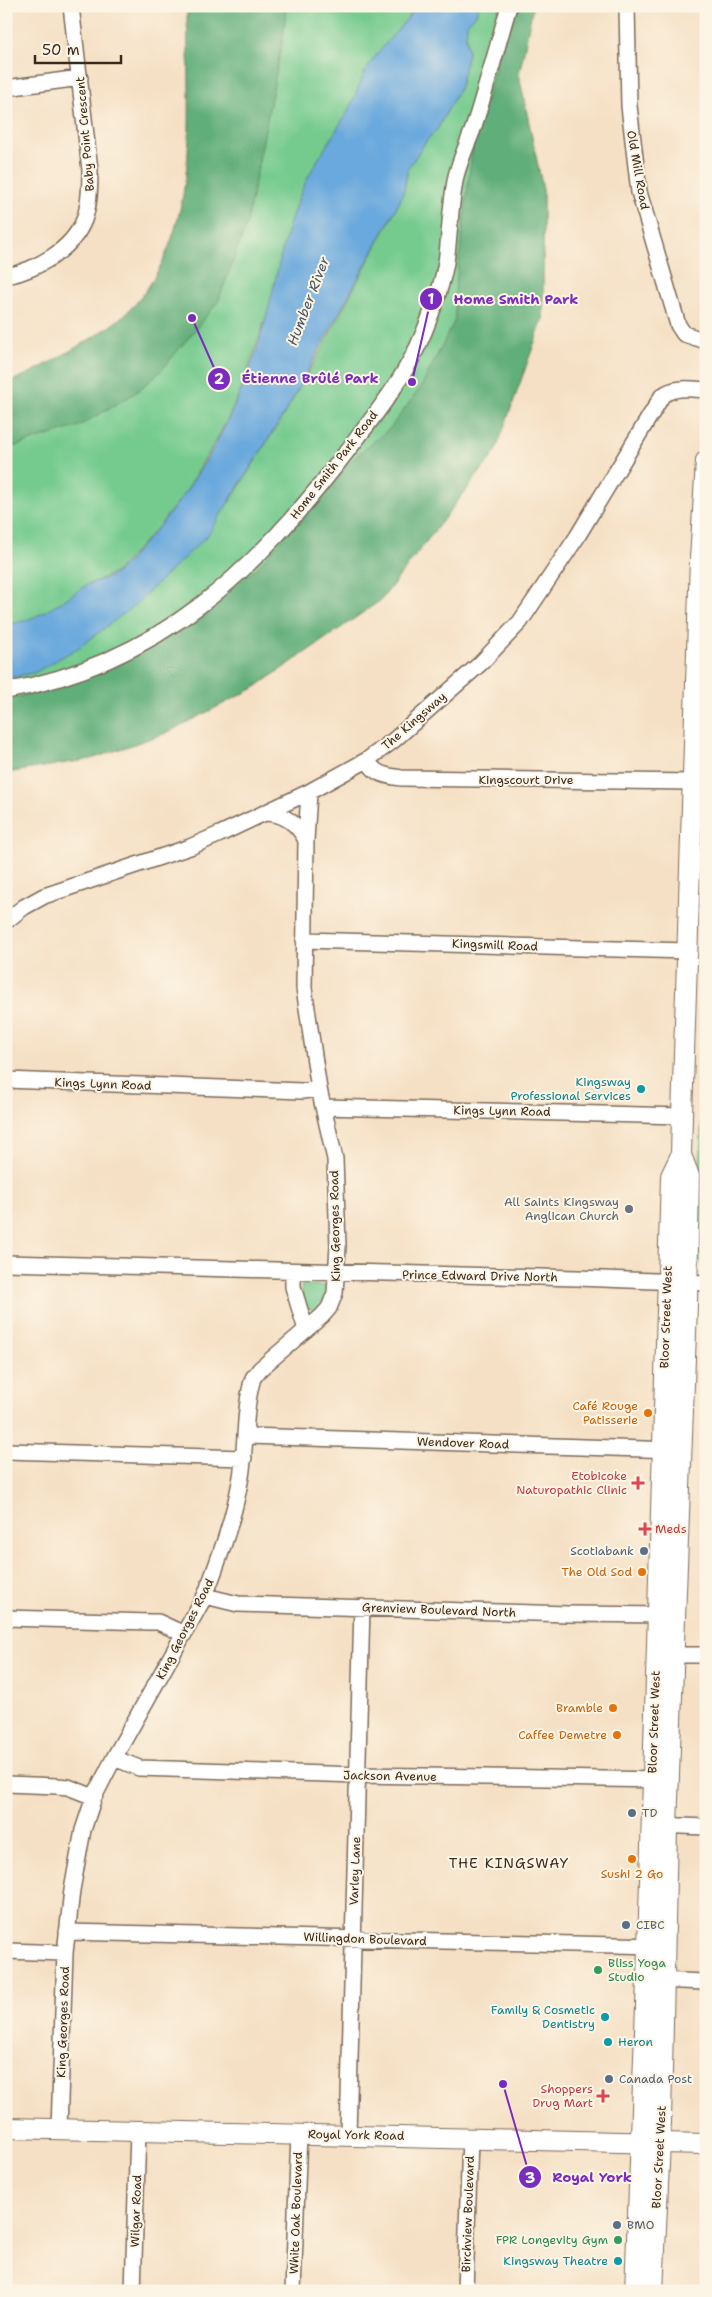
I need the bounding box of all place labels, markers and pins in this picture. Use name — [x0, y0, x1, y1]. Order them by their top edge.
callout: Home Smith Park — [418, 284, 588, 313]
callout: Étienne Brûlé Park — [207, 364, 389, 393]
place label: Kingsway Professional Services — [511, 1074, 631, 1104]
marker: Kingsway Professional Services — [635, 1083, 647, 1095]
place label: All Saints Kingsway Anglican Church — [504, 1194, 619, 1224]
marker: All Saints Kingsway Anglican Church — [623, 1203, 635, 1215]
place label: Café Rouge Patisserie — [572, 1398, 638, 1428]
marker: Café Rouge Patisserie — [642, 1407, 654, 1419]
place label: Etobicoke Naturopathic Clinic — [516, 1468, 627, 1498]
marker: Etobicoke Naturopathic Clinic — [631, 1476, 645, 1490]
place label: Meds — [655, 1521, 687, 1537]
marker: Meds — [639, 1523, 651, 1535]
place label: Scotiabank — [570, 1543, 634, 1559]
marker: Scotiabank — [638, 1545, 650, 1557]
place label: The Old Sod — [562, 1564, 632, 1580]
marker: The Old Sod — [636, 1566, 648, 1578]
place label: Bramble — [556, 1700, 603, 1716]
marker: Bramble — [607, 1702, 619, 1714]
place label: Caffee Demetre — [518, 1727, 607, 1743]
marker: Caffee Demetre — [611, 1729, 623, 1741]
place label: TD — [642, 1805, 657, 1821]
marker: TD — [626, 1807, 638, 1819]
marker: Sushi 2 Go — [626, 1853, 638, 1865]
place label: Sushi 2 Go — [601, 1866, 663, 1882]
place label: CIBC — [636, 1917, 665, 1933]
marker: CIBC — [620, 1919, 632, 1931]
place label: Bliss Yoga Studio — [608, 1955, 666, 1985]
marker: Bliss Yoga Studio — [592, 1964, 604, 1976]
place label: Family & Cosmetic Dentistry — [491, 2002, 595, 2032]
marker: Family & Cosmetic Dentistry — [599, 2011, 611, 2023]
place label: Heron — [618, 2034, 653, 2050]
marker: Heron — [602, 2036, 614, 2048]
place label: Canada Post — [619, 2071, 692, 2087]
marker: Canada Post — [603, 2073, 615, 2085]
place label: Shoppers Drug Mart — [532, 2081, 593, 2111]
marker: Shoppers Drug Mart — [597, 2090, 609, 2102]
callout: Royal York — [518, 2163, 642, 2192]
place label: BMO — [627, 2217, 654, 2233]
marker: BMO — [611, 2219, 623, 2231]
place label: FPR Longevity Gym — [496, 2232, 608, 2248]
marker: FPR Longevity Gym — [612, 2234, 624, 2246]
place label: Kingsway Theatre — [503, 2253, 608, 2269]
marker: Kingsway Theatre — [612, 2255, 624, 2267]

